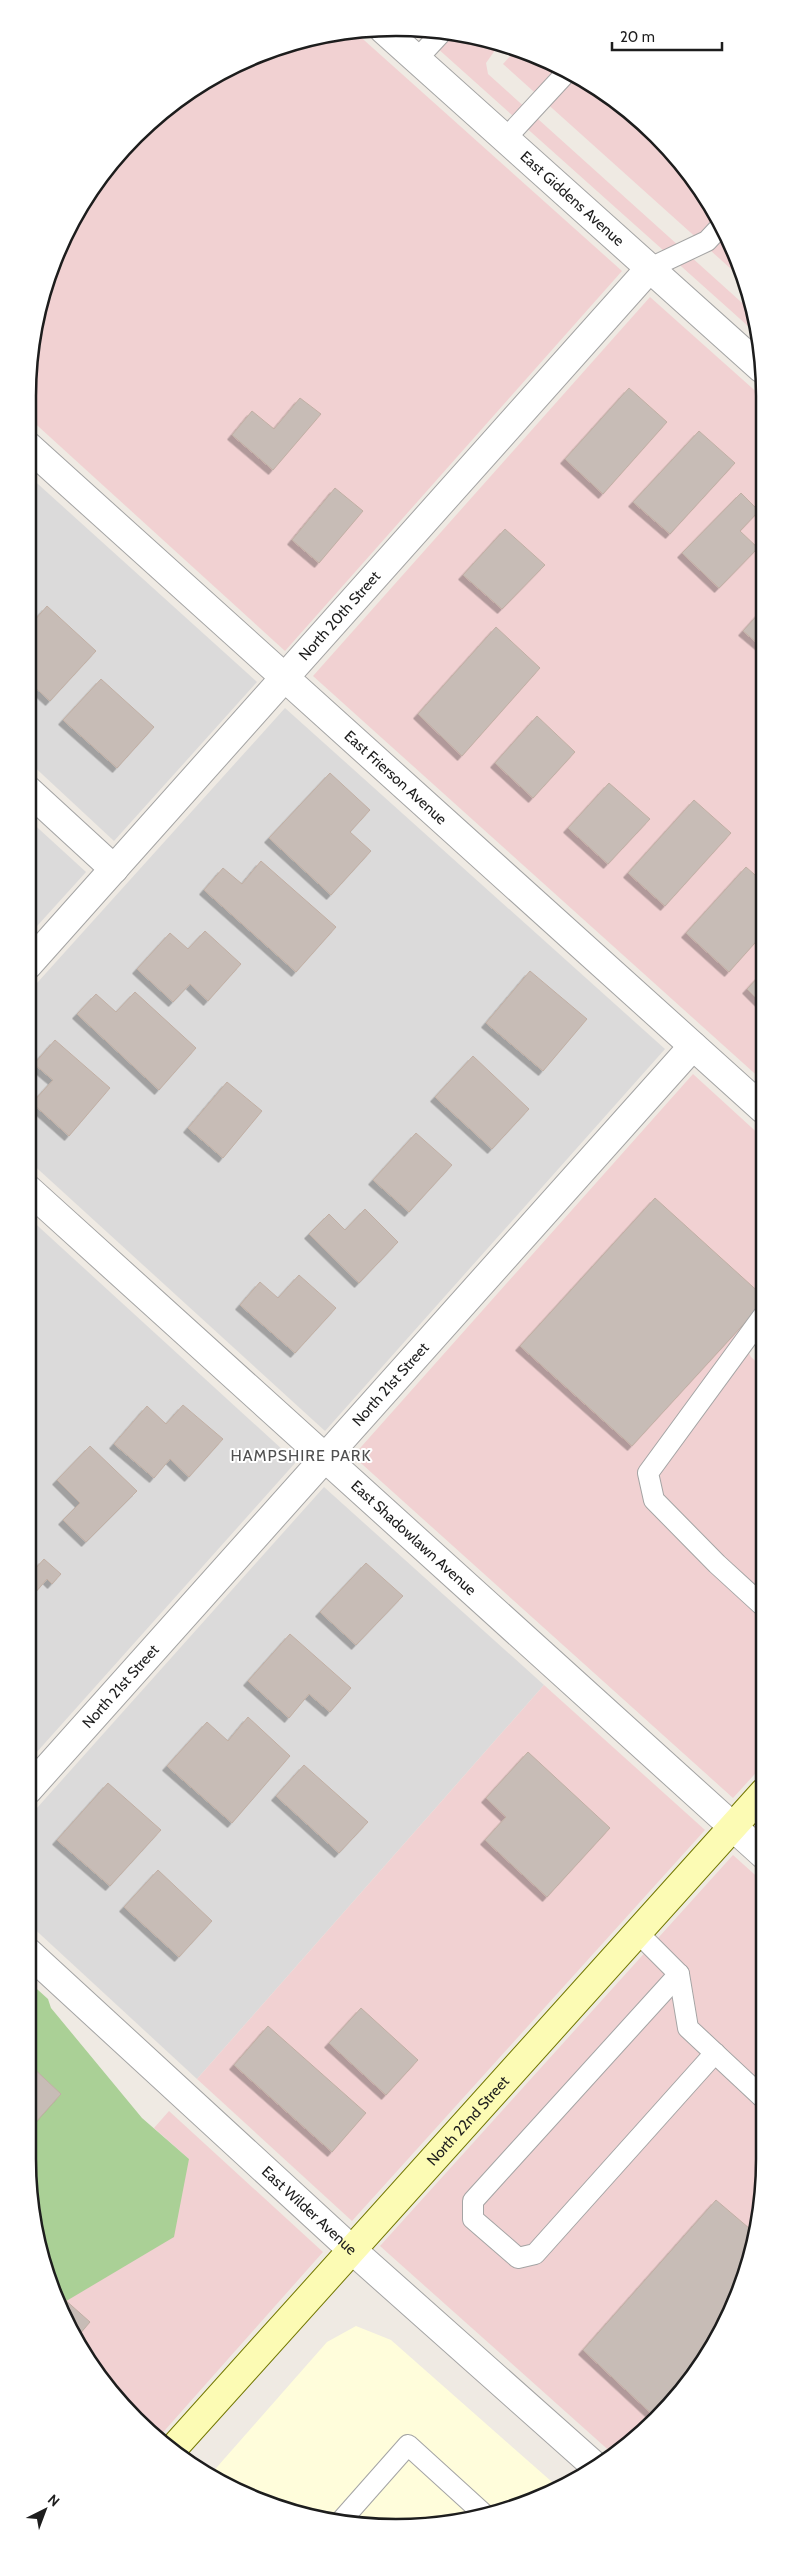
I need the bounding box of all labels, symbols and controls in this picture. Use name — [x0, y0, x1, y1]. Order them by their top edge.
scale bar — [612, 20, 722, 52]
text: 20 m — [620, 28, 655, 46]
street label: East Giddens Avenue — [516, 147, 628, 250]
street label: North 20th Street — [295, 567, 384, 664]
street label: East Frierson Avenue — [341, 727, 451, 829]
street label: North 21st Street — [349, 1339, 433, 1430]
district label: HAMPSHIRE PARK — [230, 1446, 372, 1465]
street label: East Shadowlawn Avenue — [347, 1477, 480, 1599]
street label: North 21st Street — [79, 1641, 163, 1732]
street label: North 22nd Street — [423, 2072, 513, 2169]
street label: East Wilder Avenue — [258, 2162, 361, 2259]
north arrow — [20, 2485, 70, 2535]
text: N — [44, 2490, 63, 2510]

